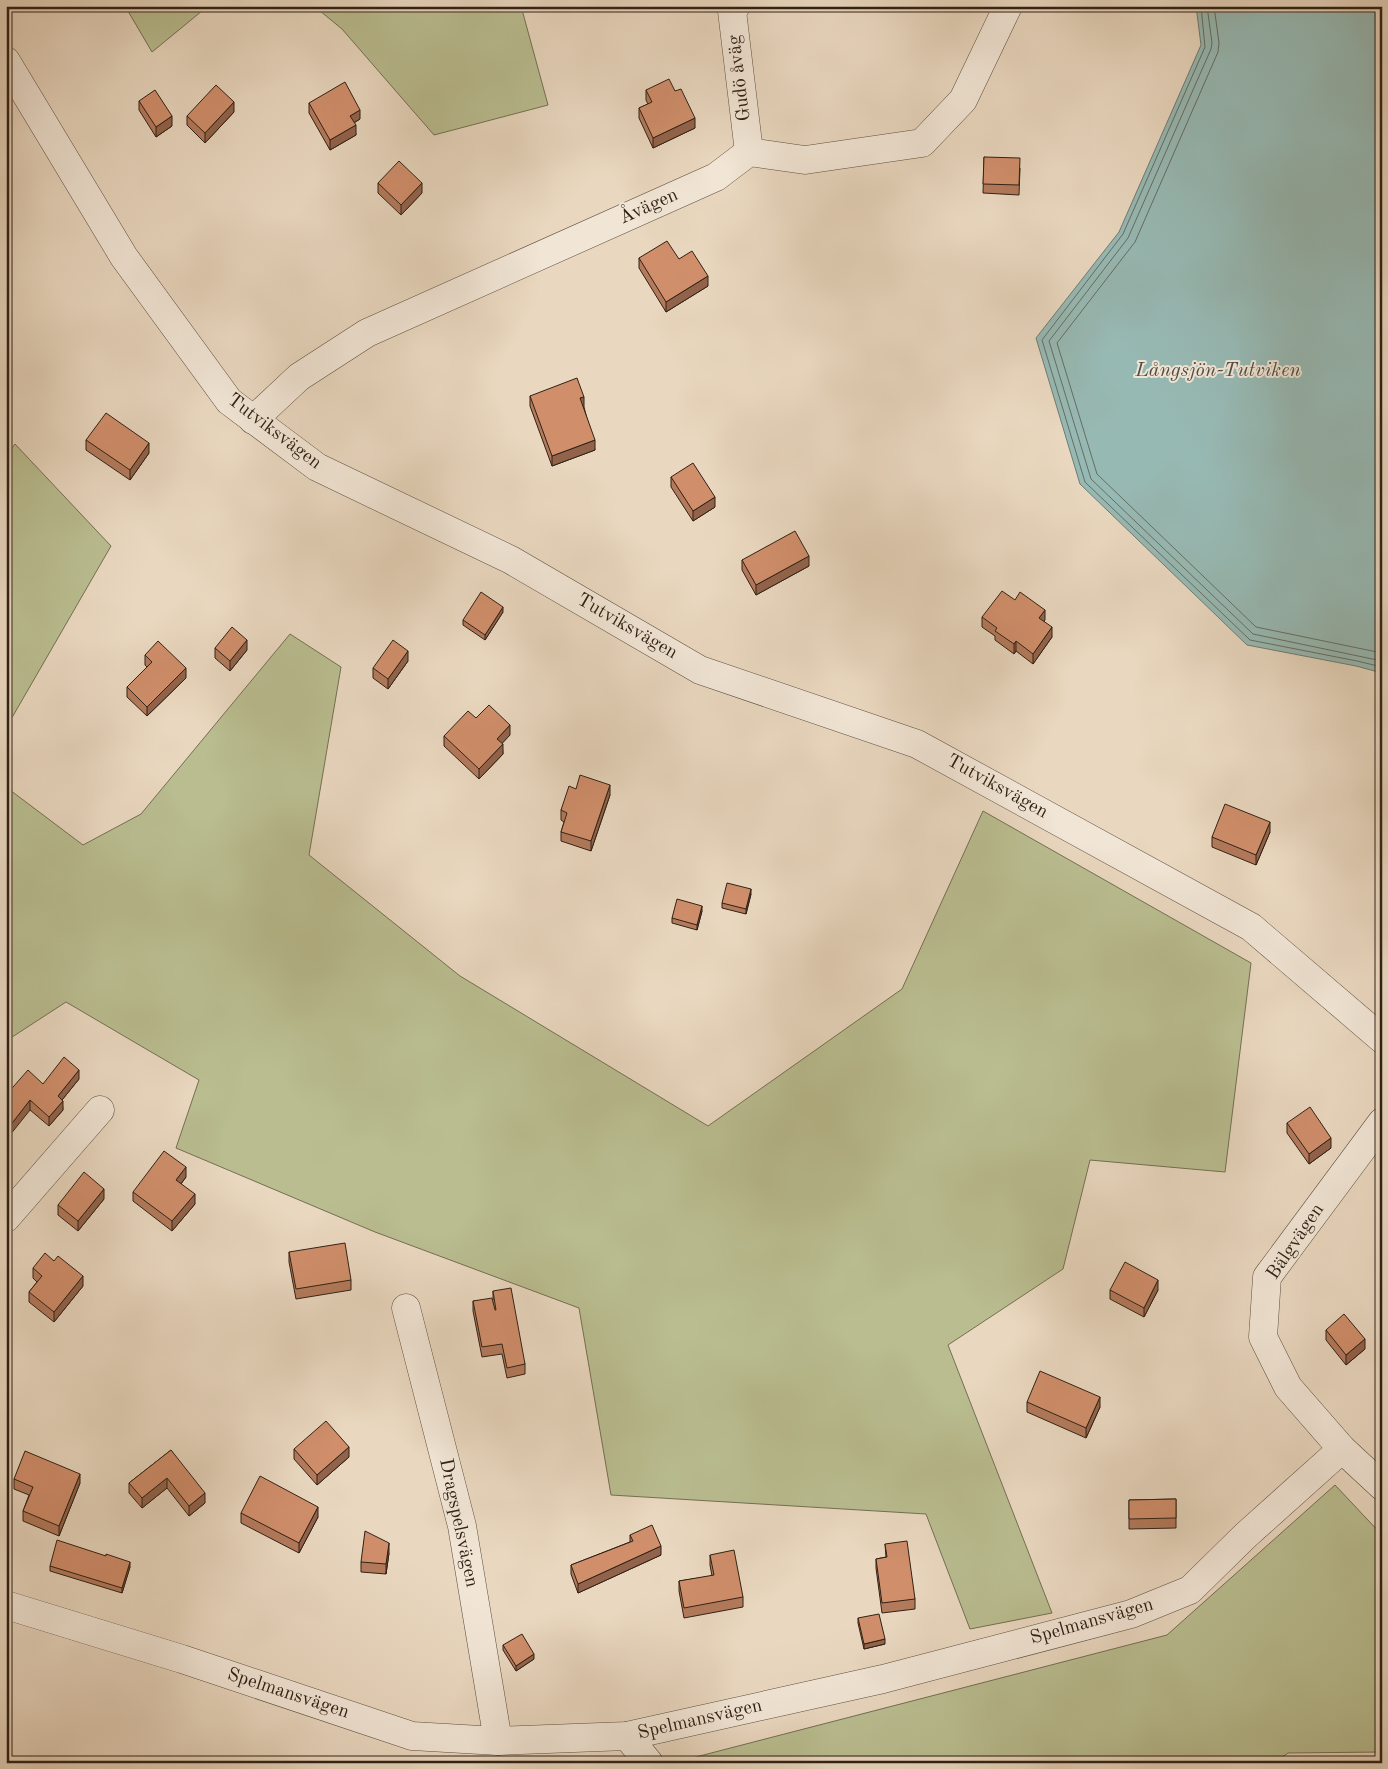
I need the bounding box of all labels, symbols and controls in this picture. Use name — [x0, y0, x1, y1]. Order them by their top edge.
street label: Gudö åväg — [725, 33, 755, 122]
street label: Åvägen — [615, 181, 681, 228]
water label: Långsjön-Tutviken — [1134, 361, 1301, 381]
street label: Tutviksvägen — [223, 391, 325, 473]
street label: Tutviksvägen — [574, 591, 680, 663]
street label: Tutviksvägen — [943, 751, 1051, 823]
street label: Bälgvägen — [1264, 1201, 1328, 1283]
street label: Dragspelsvägen — [435, 1457, 481, 1589]
street label: Spelmansvägen — [1028, 1595, 1156, 1649]
street label: Spelmansvägen — [225, 1665, 351, 1723]
street label: Spelmansvägen — [636, 1696, 764, 1744]

